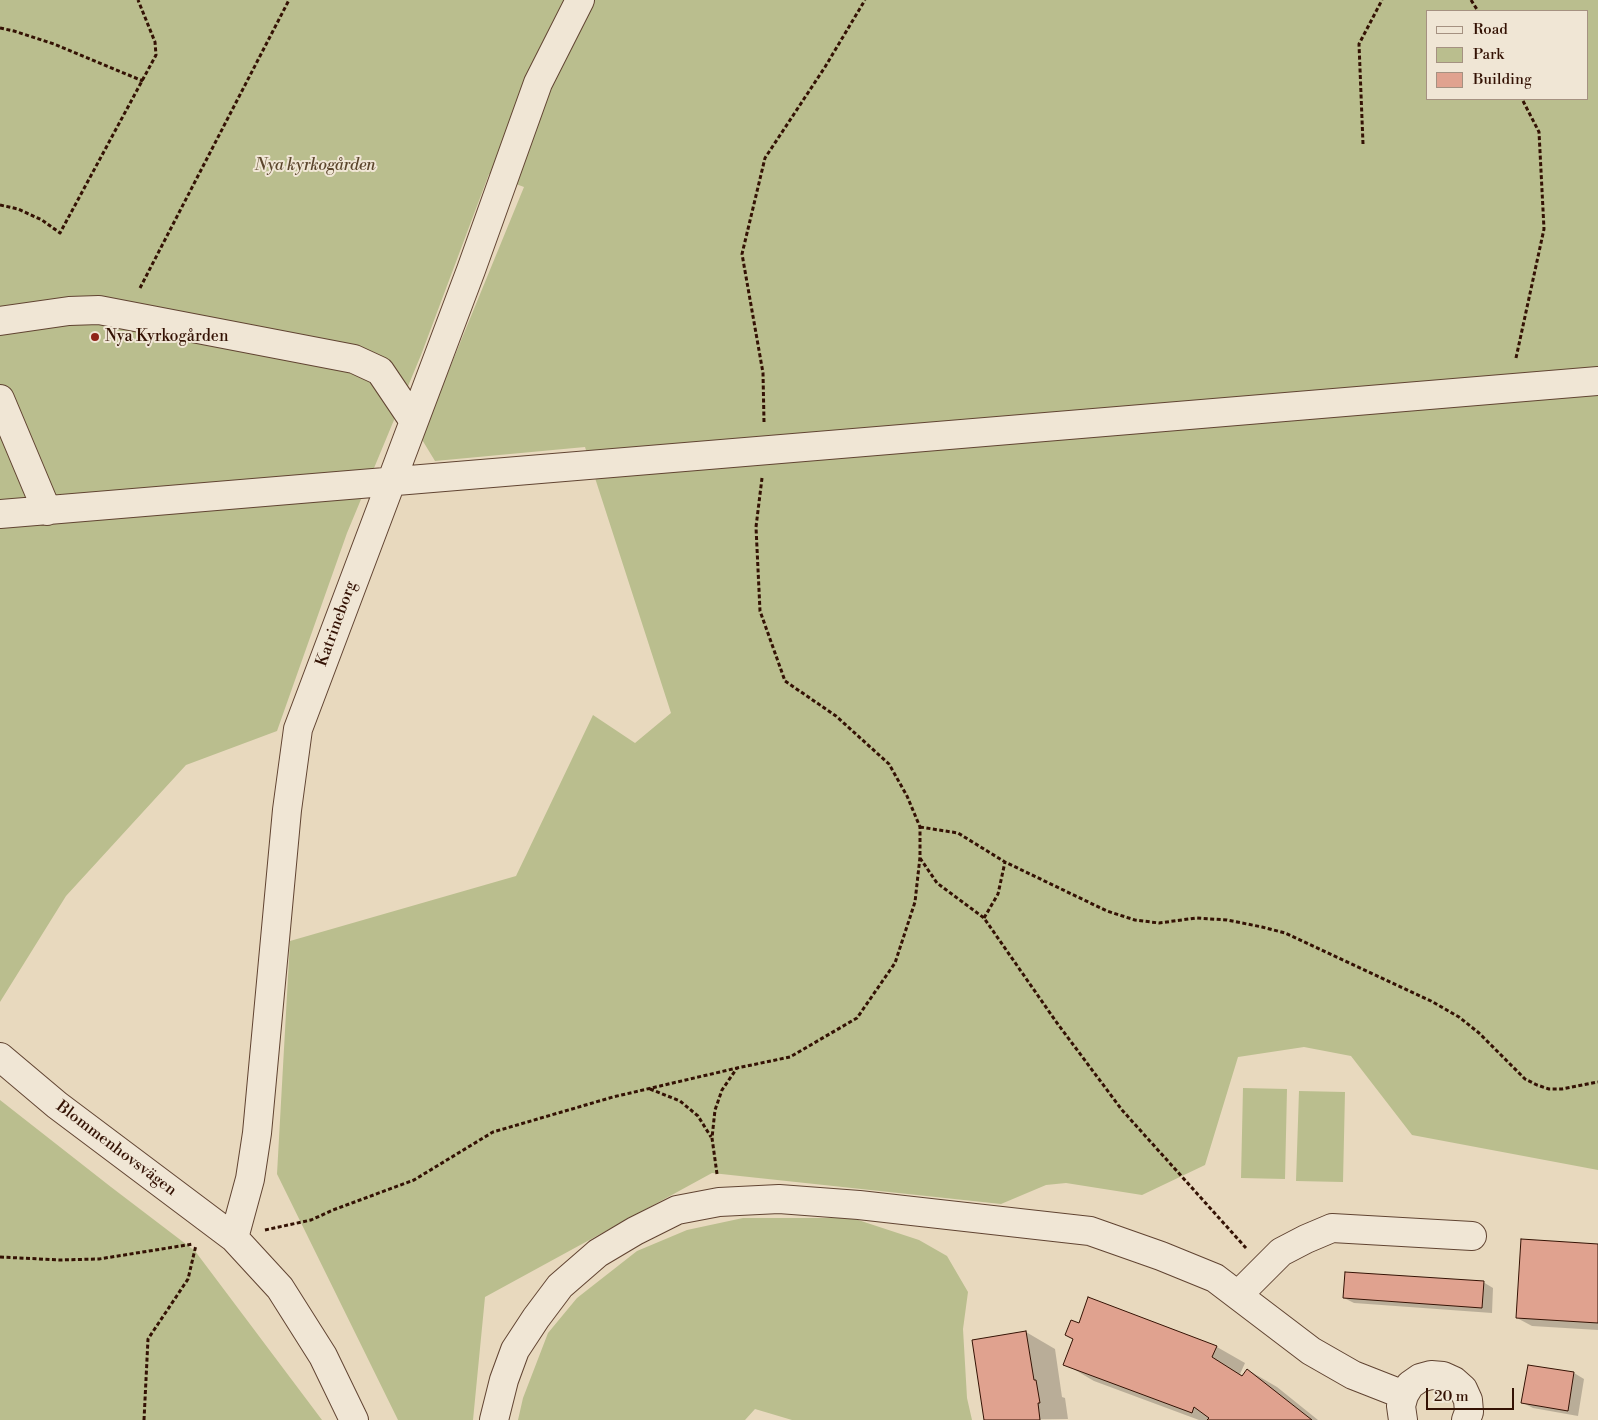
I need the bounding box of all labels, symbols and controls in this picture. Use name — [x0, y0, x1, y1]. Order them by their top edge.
legend — [1426, 10, 1588, 100]
text: Road — [1473, 20, 1508, 39]
text: Park — [1473, 45, 1504, 64]
text: Building — [1473, 70, 1532, 89]
park label: Nya kyrkogården — [255, 156, 375, 176]
place label: Nya Kyrkogården — [105, 327, 228, 347]
marker: Nya Kyrkogården — [89, 331, 101, 343]
street label: Katrineborg — [313, 579, 361, 669]
street label: Blommenhovsvägen — [52, 1097, 180, 1201]
scale bar — [1428, 1378, 1516, 1410]
text: 20 m — [1434, 1387, 1469, 1406]

